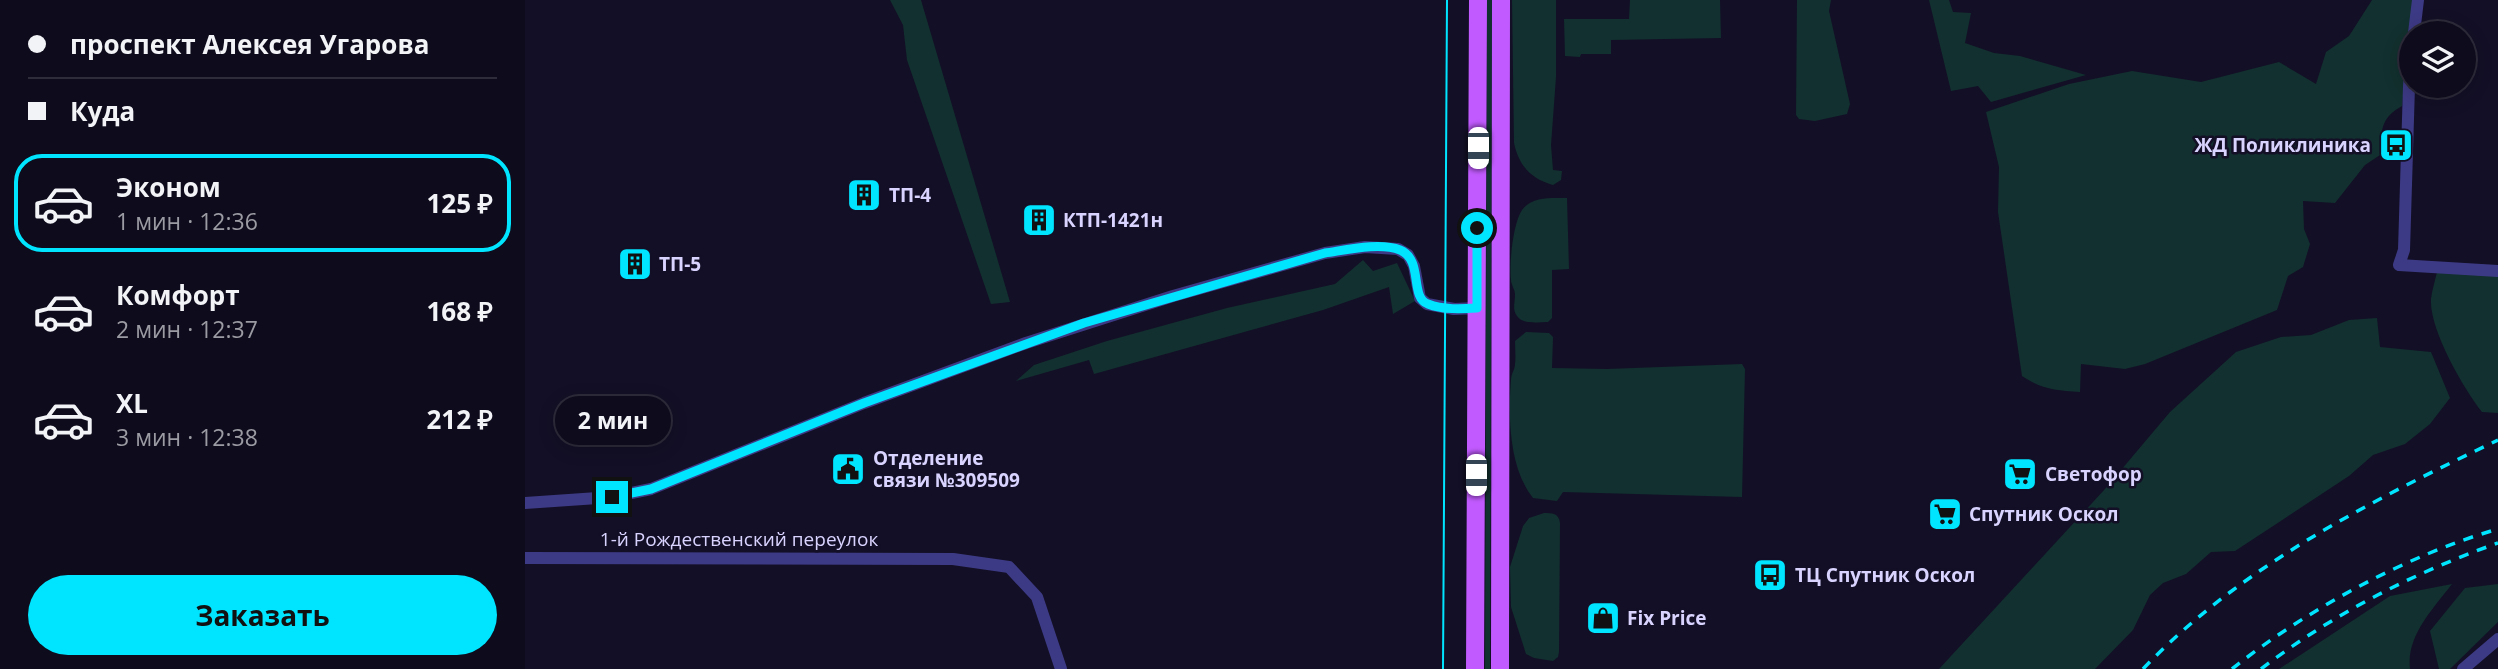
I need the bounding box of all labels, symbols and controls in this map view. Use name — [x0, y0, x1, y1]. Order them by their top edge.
map controls — [2399, 21, 2476, 98]
button: layers — [2399, 21, 2476, 98]
text: проспект Алексея Угарова — [70, 26, 429, 62]
text: Куда — [70, 93, 135, 129]
bus stop icon: ЖД Поликлиника — [2377, 126, 2415, 164]
car — [1468, 127, 1489, 169]
place label: ЖД Поликлиника — [2195, 132, 2371, 158]
text: Эконом — [116, 169, 221, 205]
icon: car — [32, 172, 95, 235]
building icon: ТП-4 — [845, 176, 883, 214]
place label: ТП-4 — [889, 182, 931, 208]
text: 125 ₽ — [427, 185, 493, 221]
building icon: КТП-1421н — [1020, 201, 1058, 239]
text: 1 мин · 12:36 — [116, 205, 258, 237]
place label: КТП-1421н — [1063, 207, 1163, 233]
route start — [1461, 212, 1493, 244]
building icon: ТП-5 — [616, 245, 654, 283]
place label: ТП-5 — [659, 251, 701, 277]
text: Комфорт — [116, 277, 240, 313]
icon: car — [32, 280, 95, 343]
text: 168 ₽ — [427, 293, 493, 329]
text: 2 мин · 12:37 — [116, 313, 258, 345]
text: XL — [116, 385, 148, 421]
icon: car — [32, 388, 95, 451]
callout: 2 мин — [554, 396, 670, 444]
text: 212 ₽ — [427, 401, 493, 437]
text: 2 мин — [578, 404, 648, 436]
text: 3 мин · 12:38 — [116, 421, 258, 453]
place label: Отделение связи №309509 — [873, 445, 1020, 493]
public building icon: Отделение связи №309509 — [829, 450, 867, 488]
car — [1466, 454, 1487, 496]
supermarket icon: Светофор — [2001, 455, 2039, 493]
place label: Светофор — [2045, 461, 2142, 487]
route end — [596, 481, 628, 513]
supermarket icon: Спутник Оскол — [1926, 495, 1964, 533]
place label: Спутник Оскол — [1969, 501, 2118, 527]
street label: 1-й Рождественский переулок — [600, 526, 878, 552]
bus stop icon: ТЦ Спутник Оскол — [1751, 556, 1789, 594]
place label: ТЦ Спутник Оскол — [1795, 562, 1975, 588]
button: Заказать — [28, 575, 497, 655]
shop icon: Fix Price — [1584, 599, 1622, 637]
place label: Fix Price — [1627, 605, 1707, 631]

